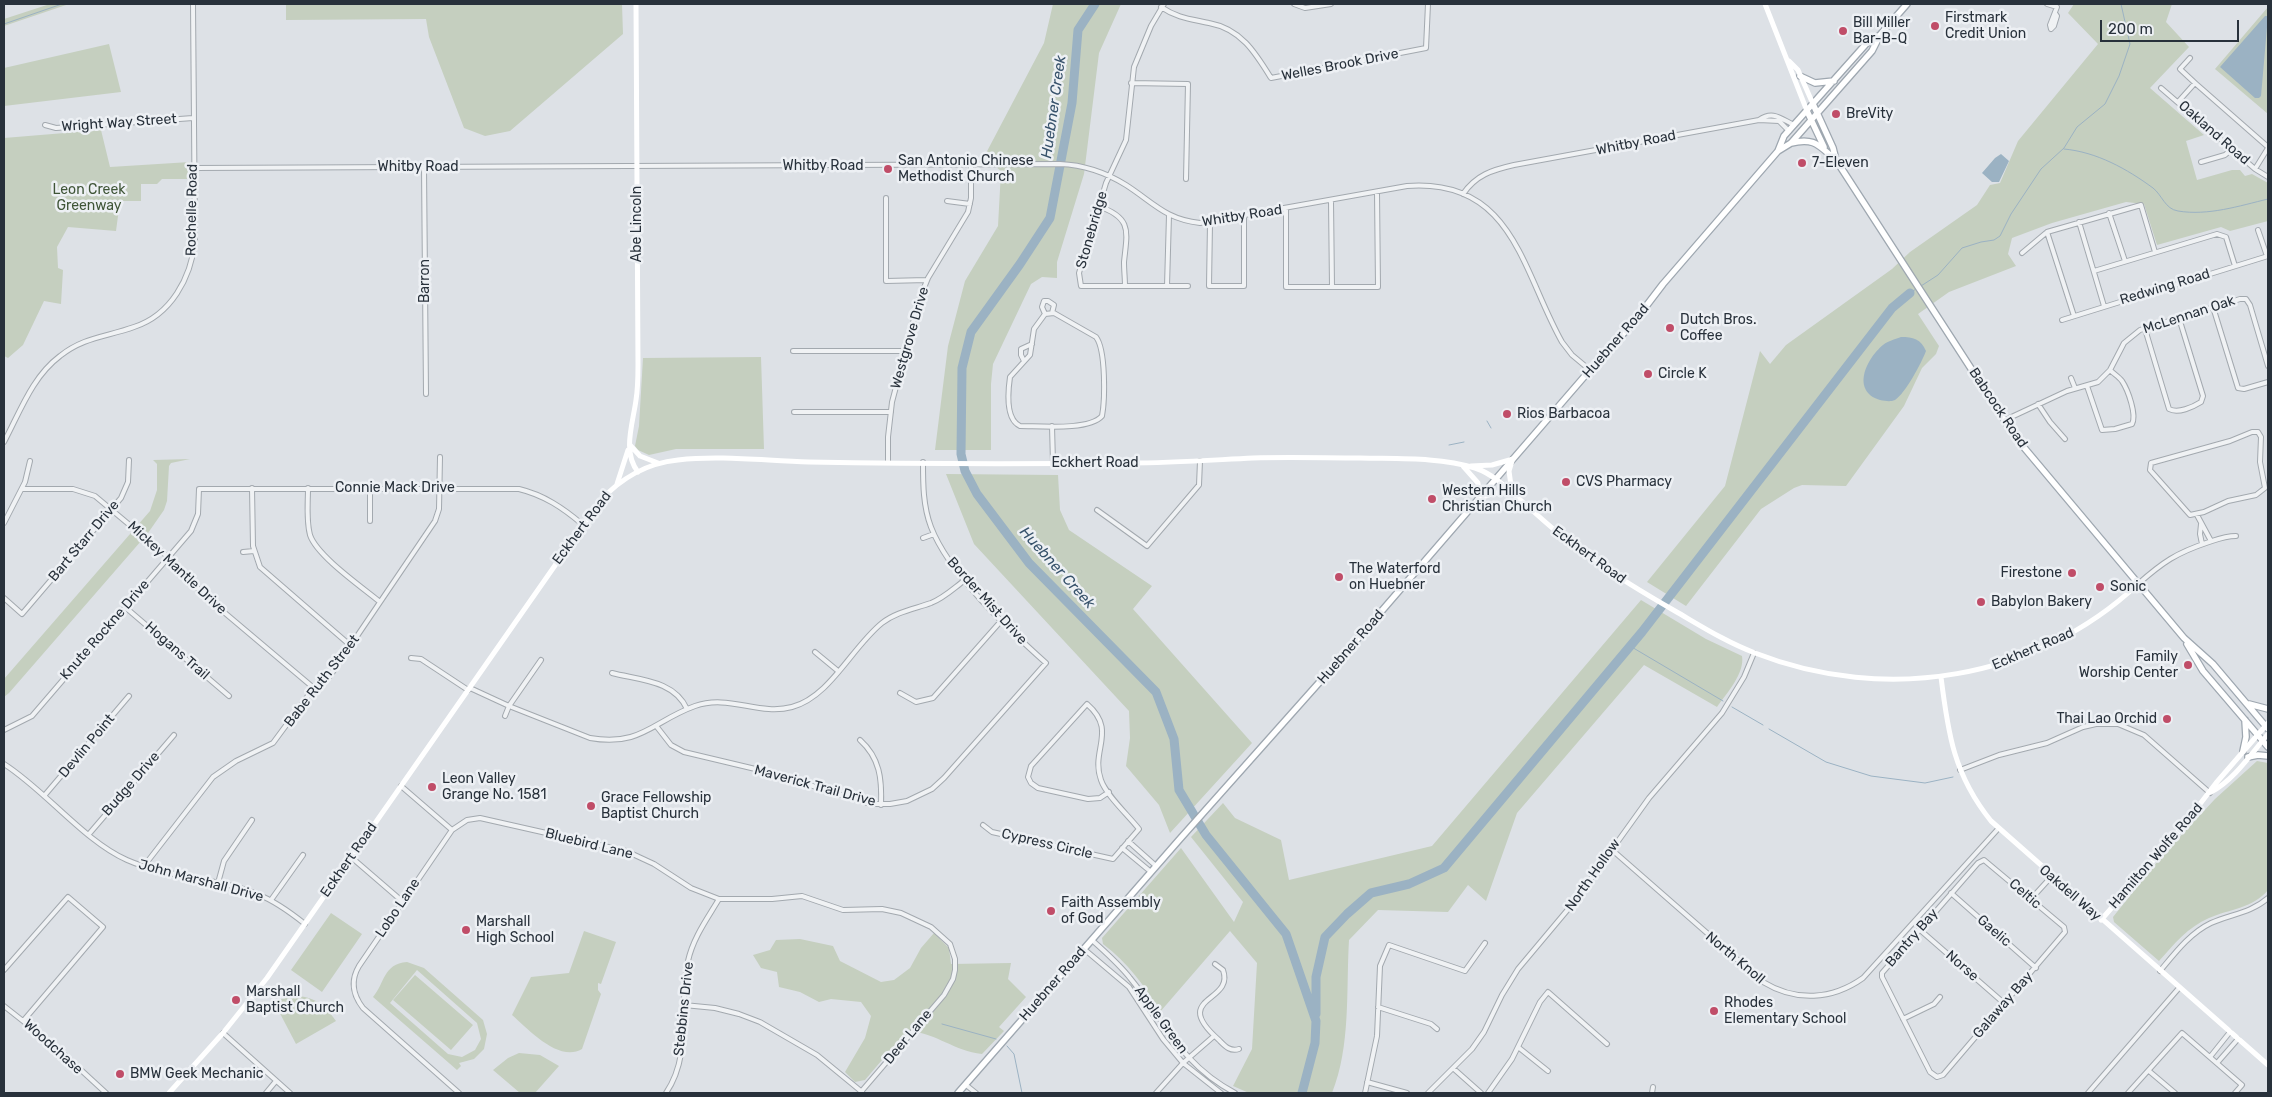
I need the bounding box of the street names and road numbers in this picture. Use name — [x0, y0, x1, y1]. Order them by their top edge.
street label: Welles Brook Drive — [1280, 45, 1400, 85]
street label: Oakland Road — [2175, 97, 2253, 169]
street label: Wright Way Street — [61, 111, 177, 135]
street label: Whitby Road — [1595, 127, 1677, 159]
street label: Whitby Road — [783, 158, 863, 174]
street label: Whitby Road — [378, 159, 458, 175]
street label: Rochelle Road — [183, 164, 201, 256]
street label: Abe Lincoln — [629, 186, 645, 262]
street label: Stonebridge — [1073, 189, 1111, 271]
street label: Whitby Road — [1201, 201, 1283, 231]
street label: Barron — [417, 259, 433, 303]
street label: Redwing Road — [2118, 265, 2212, 309]
street label: Westgrove Drive — [887, 285, 933, 391]
street label: McLennan Oak — [2141, 292, 2237, 338]
street label: Huebner Road — [1579, 300, 1653, 382]
street label: Babcock Road — [1965, 365, 2031, 451]
street label: Eckhert Road — [1051, 455, 1139, 471]
street label: Connie Mack Drive — [335, 480, 455, 496]
street label: Eckhert Road — [549, 488, 615, 568]
street label: Bart Starr Drive — [45, 497, 123, 585]
street label: Mickey Mantle Drive — [124, 518, 230, 618]
street label: Eckhert Road — [1549, 523, 1629, 587]
street label: Border Mist Drive — [943, 554, 1031, 648]
street label: Knute Rockne Drive — [57, 576, 153, 684]
street label: Huebner Road — [1314, 606, 1388, 688]
street label: Hogans Trail — [141, 618, 213, 684]
street label: Eckhert Road — [1990, 624, 2076, 674]
street label: Babe Ruth Street — [281, 632, 363, 730]
street label: Devlin Point — [56, 711, 118, 781]
street label: Budge Drive — [99, 749, 163, 819]
street label: Maverick Trail Drive — [752, 762, 878, 810]
street label: Hamilton Wolfe Road — [2106, 800, 2206, 912]
street label: Eckhert Road — [317, 819, 381, 901]
street label: Bluebird Lane — [543, 825, 635, 863]
street label: Cypress Circle — [1000, 825, 1094, 863]
street label: North Hollow — [1562, 836, 1624, 914]
street label: John Marshall Drive — [137, 856, 265, 906]
street label: Oakdell Way — [2036, 862, 2104, 924]
street label: Lobo Lane — [372, 875, 424, 941]
street label: Celtic — [2005, 875, 2045, 913]
street label: Bantry Bay — [1882, 905, 1942, 971]
street label: Gaelic — [1974, 912, 2014, 950]
street label: North Knoll — [1702, 928, 1768, 988]
street label: Huebner Road — [1016, 943, 1090, 1025]
street label: Norse — [1942, 947, 1982, 985]
street label: Stebbins Drive — [671, 961, 697, 1057]
street label: Galaway Bay — [1970, 968, 2036, 1042]
street label: Apple Green — [1131, 983, 1191, 1057]
street label: Deer Lane — [880, 1006, 936, 1068]
street label: Woodchase — [20, 1016, 86, 1078]

